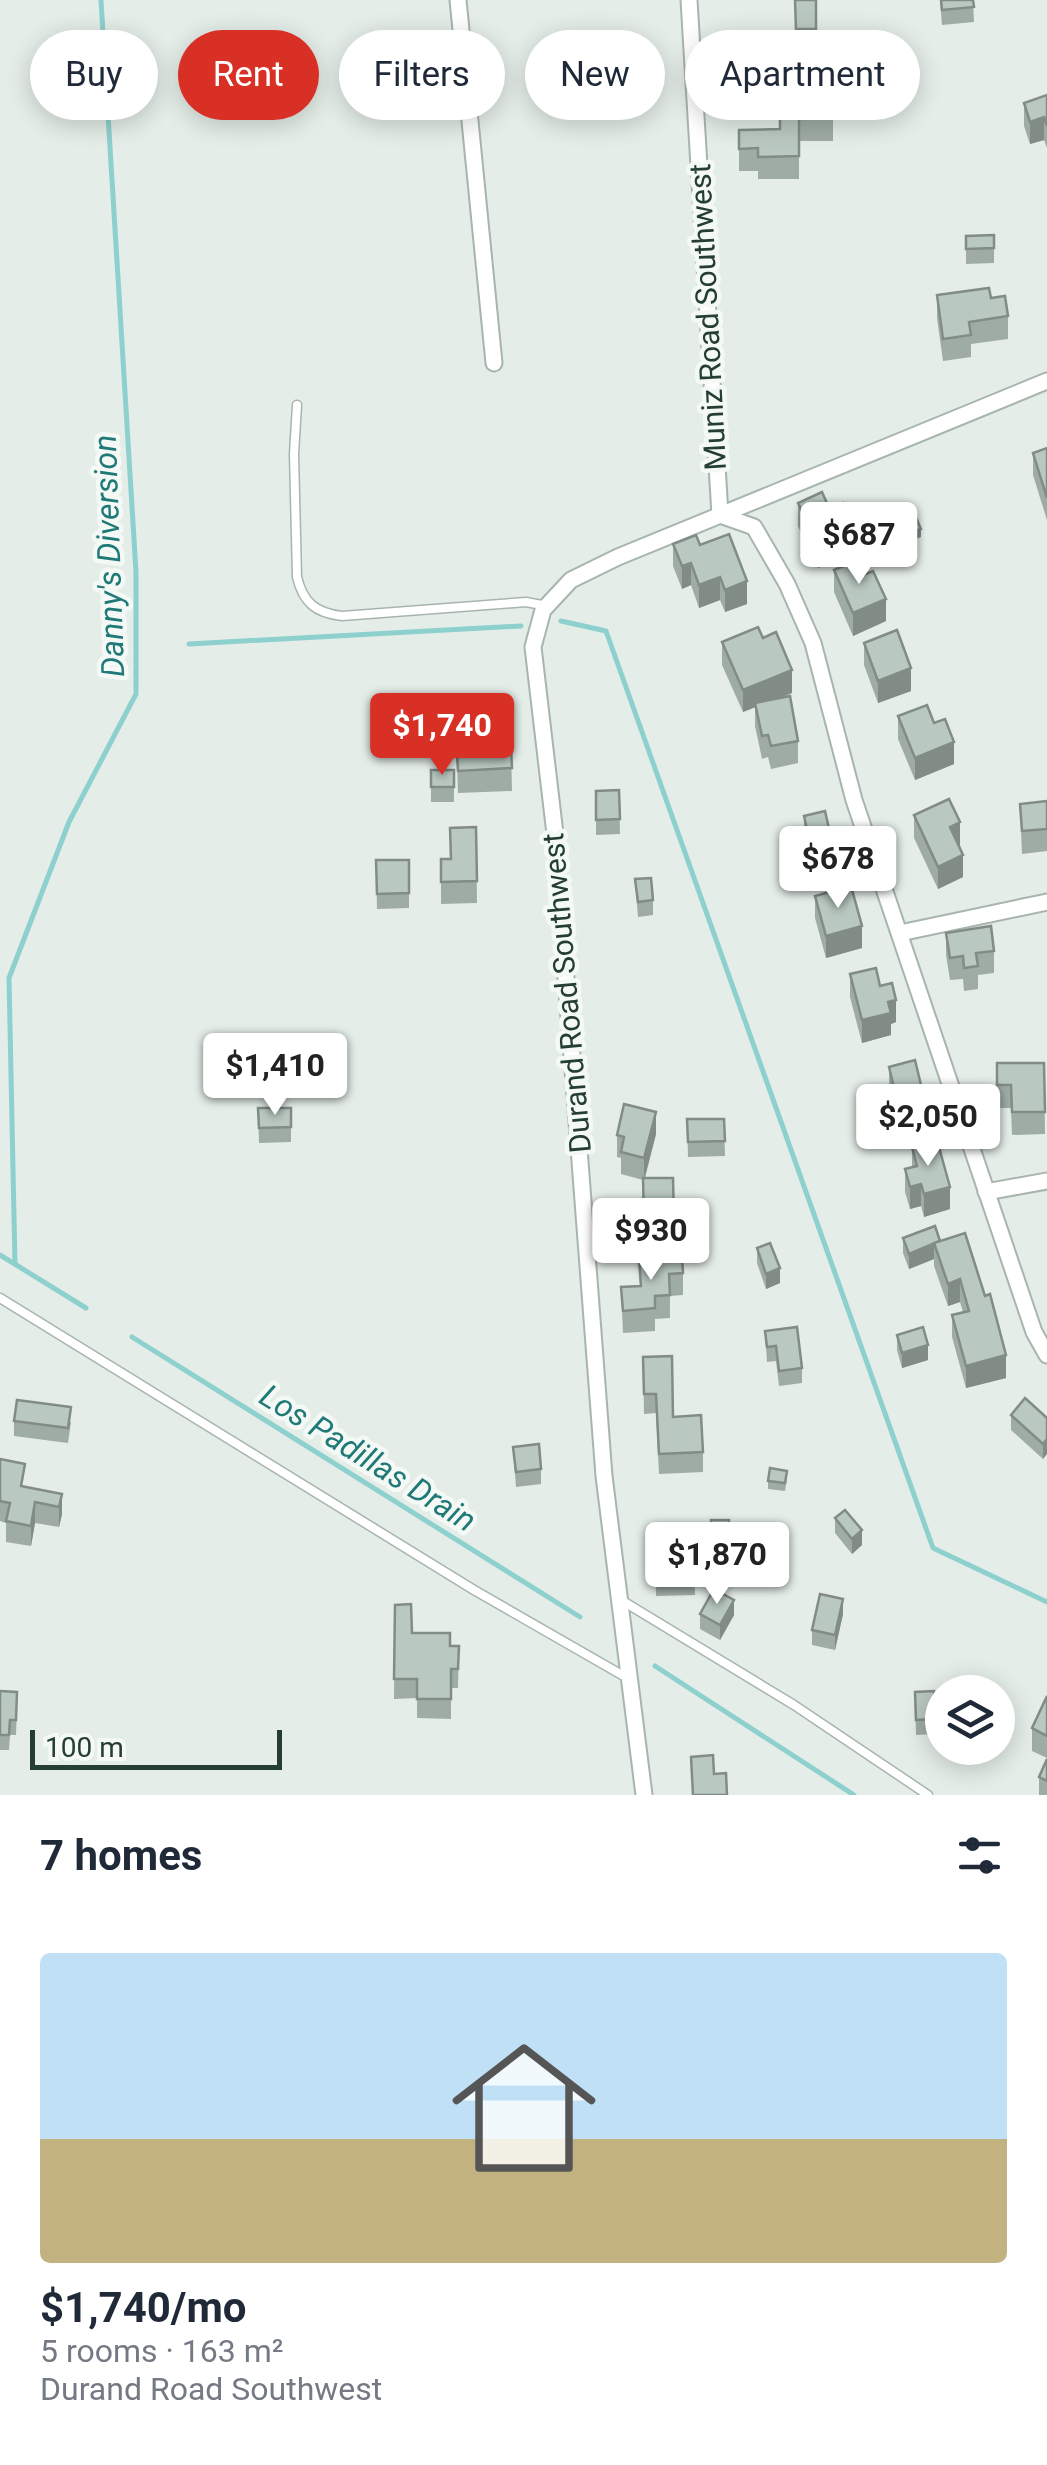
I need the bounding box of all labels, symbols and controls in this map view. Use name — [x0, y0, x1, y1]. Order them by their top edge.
chip: Buy — [30, 30, 158, 120]
chip: Rent — [178, 30, 319, 120]
chip: Filters — [339, 30, 505, 120]
chip: New — [525, 30, 665, 120]
chip: Apartment — [685, 30, 920, 120]
street label: Muniz Road Southwest — [682, 163, 733, 471]
water label: Danny's Diversion — [86, 434, 132, 678]
pin: $687 — [800, 502, 918, 587]
text: $687 — [822, 515, 896, 553]
pin: $1,740 — [361, 693, 523, 778]
text: $1,740 — [392, 706, 492, 744]
pin: $678 — [779, 826, 897, 911]
street label: Durand Road Southwest — [535, 832, 598, 1154]
text: $678 — [801, 839, 875, 877]
pin: $1,410 — [194, 1033, 356, 1118]
text: $1,410 — [225, 1046, 325, 1084]
pin: $2,050 — [847, 1084, 1009, 1169]
text: $2,050 — [878, 1097, 978, 1135]
pin: $930 — [592, 1198, 710, 1283]
text: $930 — [614, 1211, 688, 1249]
water label: Los Padillas Drain — [253, 1376, 483, 1540]
pin: $1,870 — [636, 1522, 798, 1607]
text: $1,870 — [667, 1535, 767, 1573]
map controls — [925, 1675, 1015, 1765]
button: layers — [925, 1675, 1015, 1765]
scale bar — [30, 1725, 282, 1770]
text: 100 m — [45, 1731, 124, 1764]
icon: filters — [952, 1828, 1007, 1883]
text: 7 homes — [40, 1831, 202, 1880]
icon: home — [434, 2018, 614, 2198]
text: $1,740/mo — [40, 2283, 247, 2332]
text: 5 rooms · 163 m² — [40, 2332, 283, 2370]
text: Durand Road Southwest — [40, 2370, 382, 2408]

